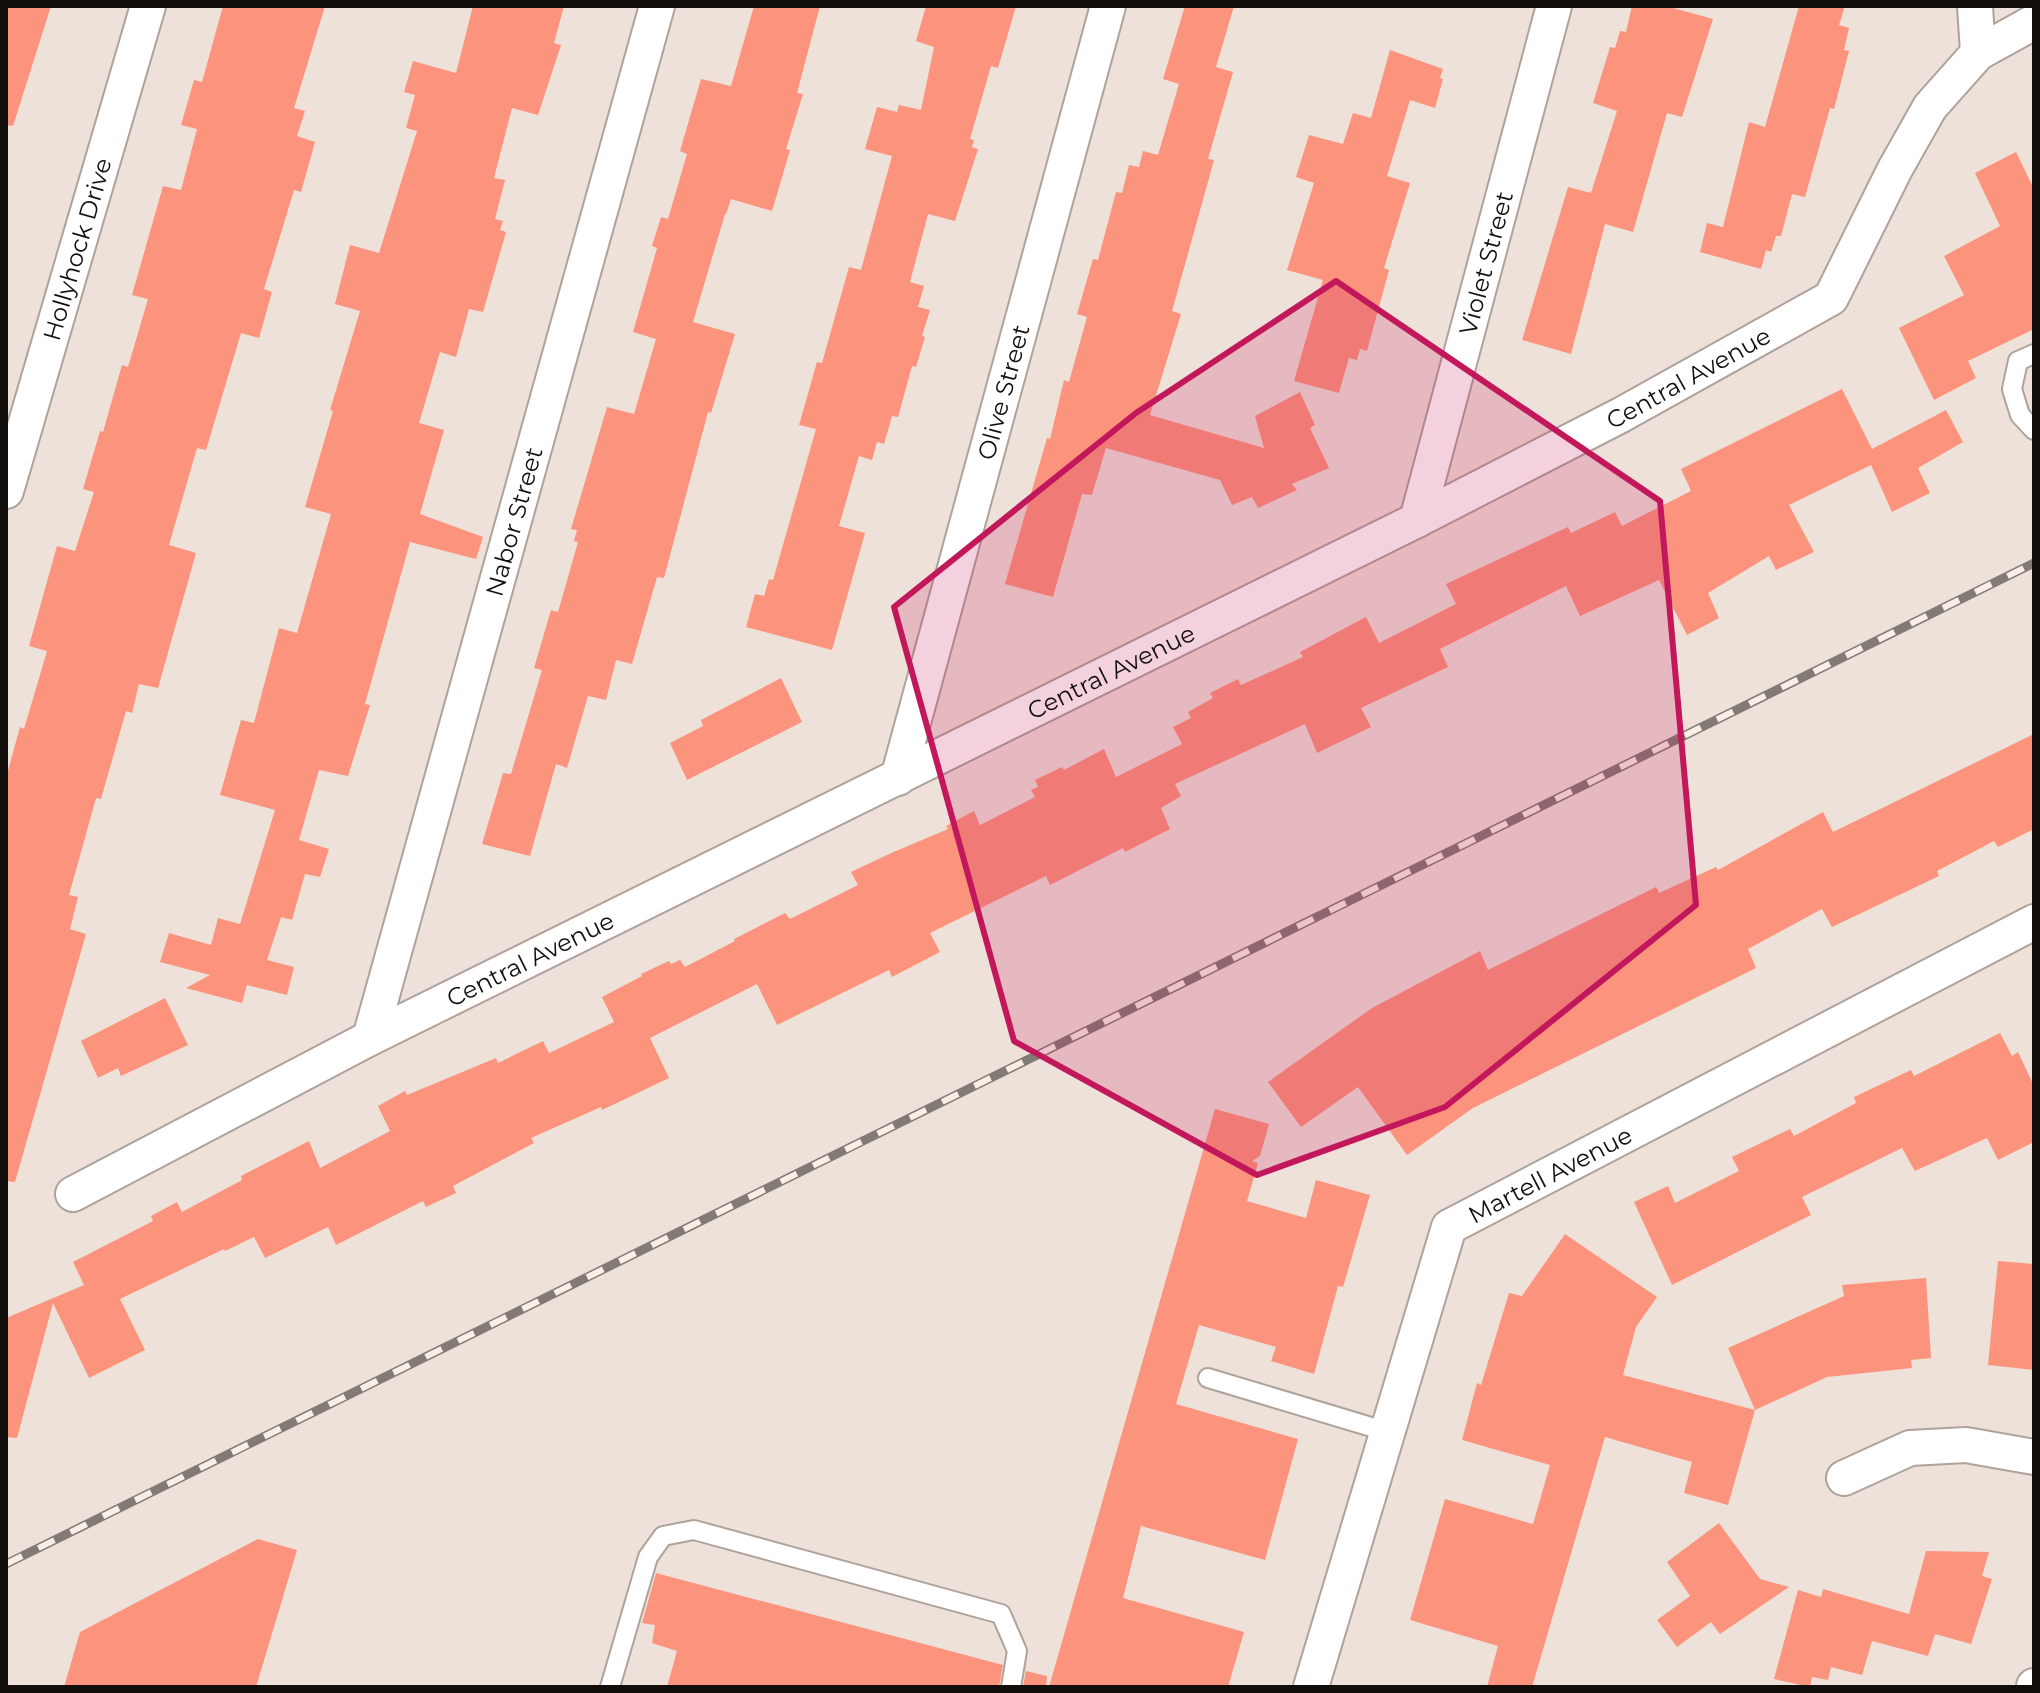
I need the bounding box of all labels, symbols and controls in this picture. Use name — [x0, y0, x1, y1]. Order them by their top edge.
street label: Hollyhock Drive — [36, 155, 117, 344]
street label: Violet Street — [1453, 188, 1519, 338]
street label: Central Avenue — [1601, 320, 1775, 435]
street label: Olive Street — [971, 321, 1035, 463]
street label: Nabor Street — [479, 444, 548, 599]
street label: Central Avenue — [1022, 618, 1199, 725]
street label: Central Avenue — [441, 905, 619, 1012]
street label: Martell Avenue — [1463, 1120, 1637, 1229]

